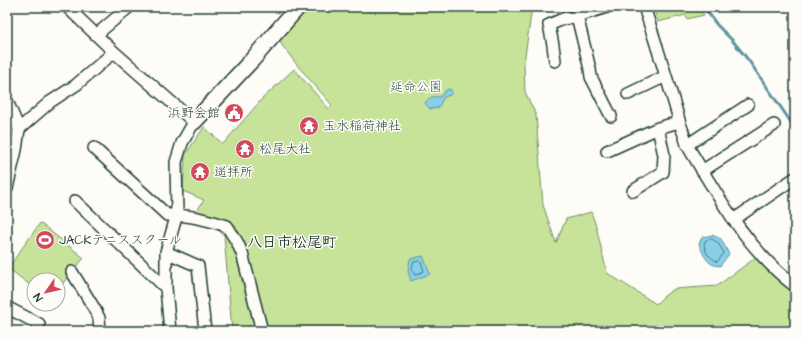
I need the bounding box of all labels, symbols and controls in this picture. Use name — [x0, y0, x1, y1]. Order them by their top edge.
park label: 延命公園 — [390, 78, 442, 96]
public building icon: 浜野会館 — [223, 102, 245, 124]
place label: 浜野会館 — [168, 104, 220, 122]
temple icon: 玉水稲荷神社 — [298, 115, 320, 137]
place label: 玉水稲荷神社 — [323, 117, 401, 135]
temple icon: 松尾大社 — [234, 138, 256, 160]
place label: 松尾大社 — [259, 140, 311, 158]
temple icon: 遥拝所 — [189, 161, 211, 183]
place label: 遥拝所 — [214, 163, 253, 181]
sports icon: JACKテニススクール — [34, 229, 56, 251]
place label: JACKテニススクール — [59, 231, 182, 249]
district label: 八日市松尾町 — [247, 232, 337, 253]
north arrow — [26, 272, 66, 312]
text: N — [30, 290, 46, 304]

